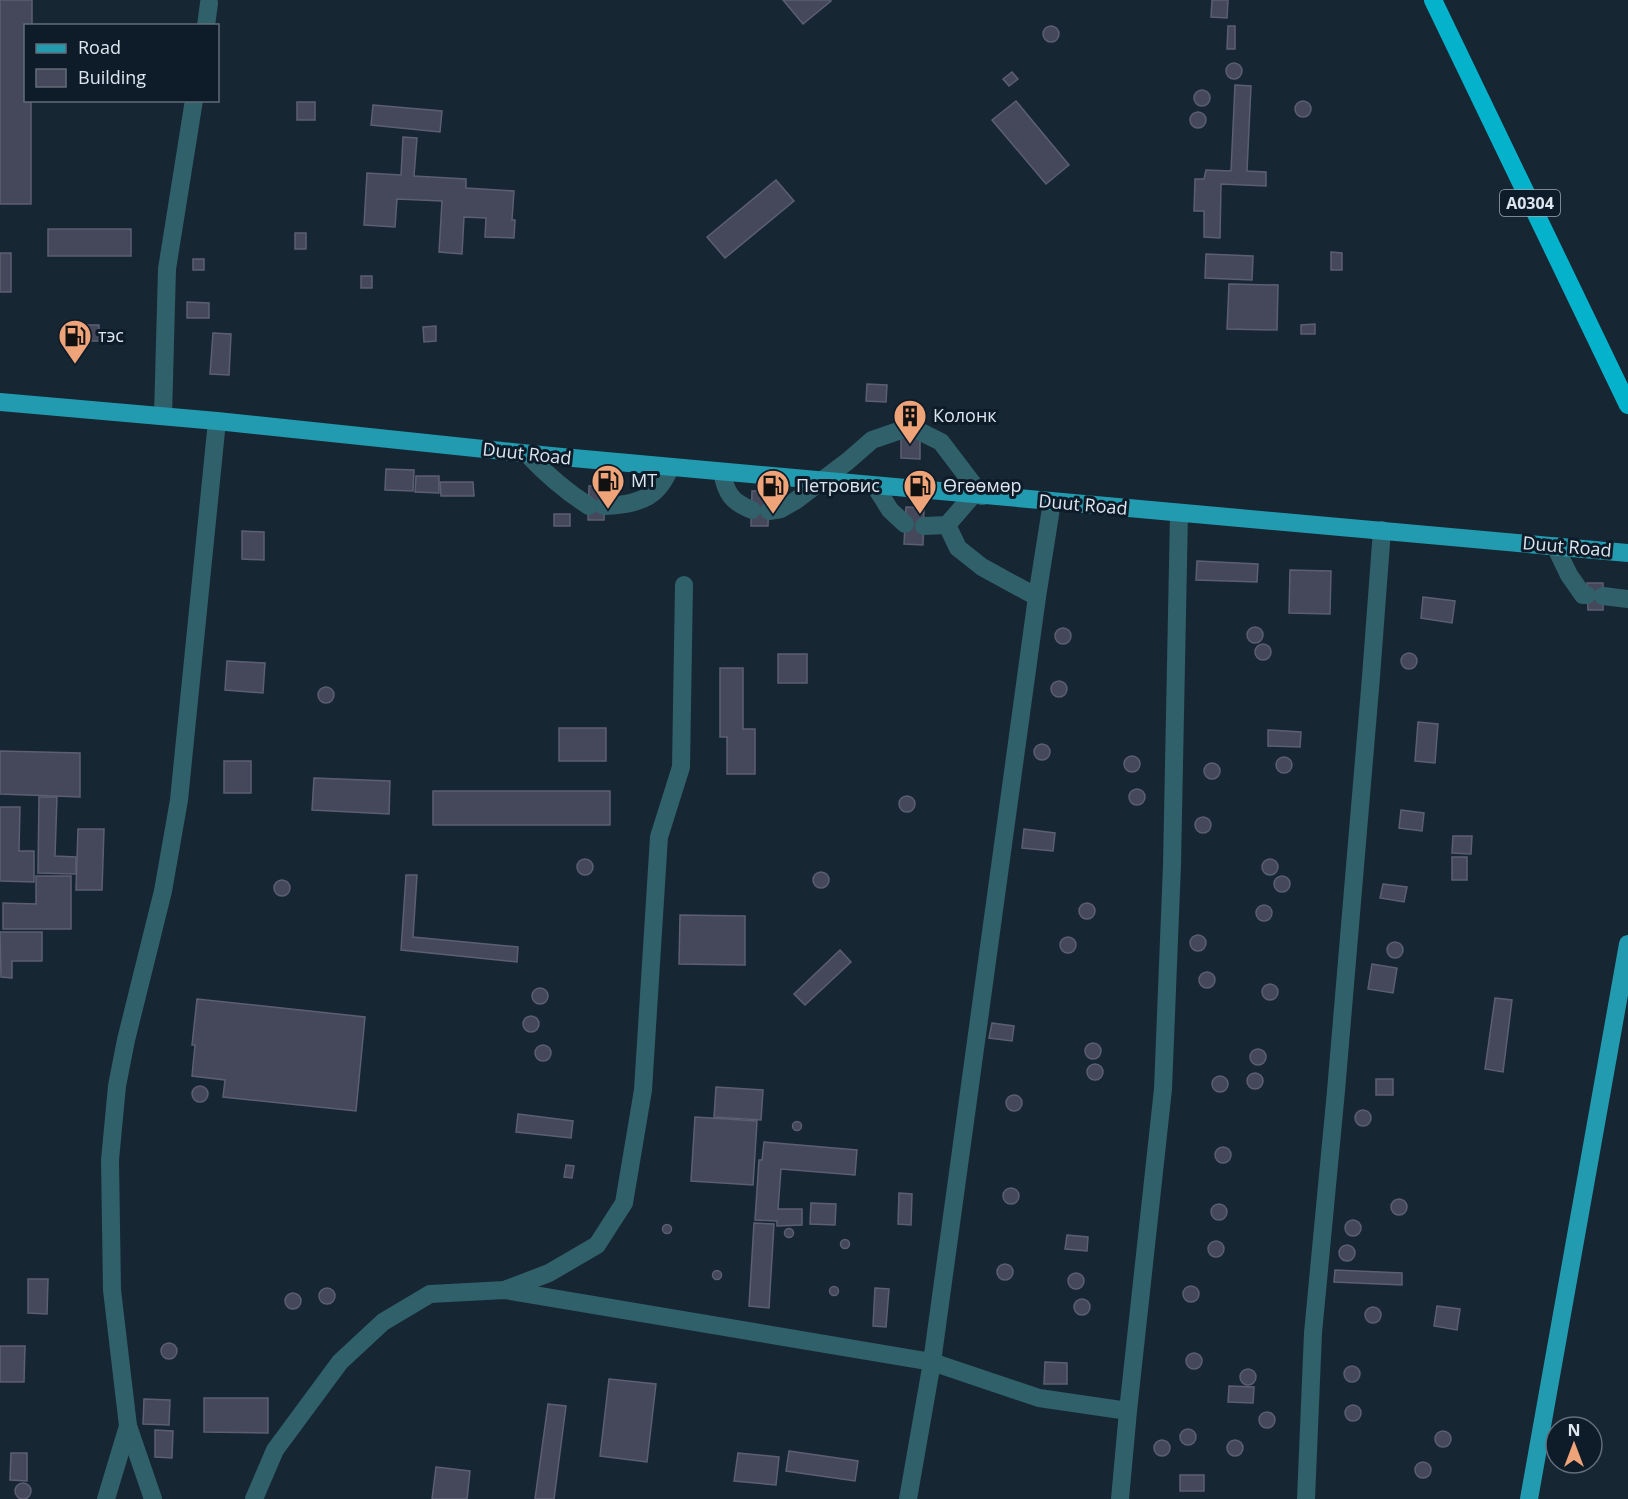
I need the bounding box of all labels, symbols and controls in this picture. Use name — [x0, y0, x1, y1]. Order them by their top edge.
legend — [24, 24, 219, 102]
text: Road — [78, 35, 121, 59]
text: Building — [78, 65, 146, 89]
road number: A0304 — [1500, 190, 1560, 216]
fuel station icon: тэс — [57, 318, 93, 365]
place label: тэс — [98, 323, 124, 347]
building icon: Колонк — [892, 398, 928, 445]
place label: Колонк — [933, 403, 997, 427]
street label: Duut Road — [482, 436, 573, 470]
fuel station icon: MT — [590, 463, 626, 510]
place label: MT — [631, 468, 657, 492]
fuel station icon: Петровиc — [755, 468, 791, 515]
fuel station icon: Өгөөмөр — [902, 468, 938, 515]
place label: Петровиc — [796, 473, 880, 497]
place label: Өгөөмөр — [943, 473, 1022, 497]
street label: Duut Road — [1038, 488, 1129, 520]
street label: Duut Road — [1522, 530, 1613, 562]
north arrow — [1544, 1415, 1604, 1475]
text: N — [1567, 1419, 1581, 1441]

